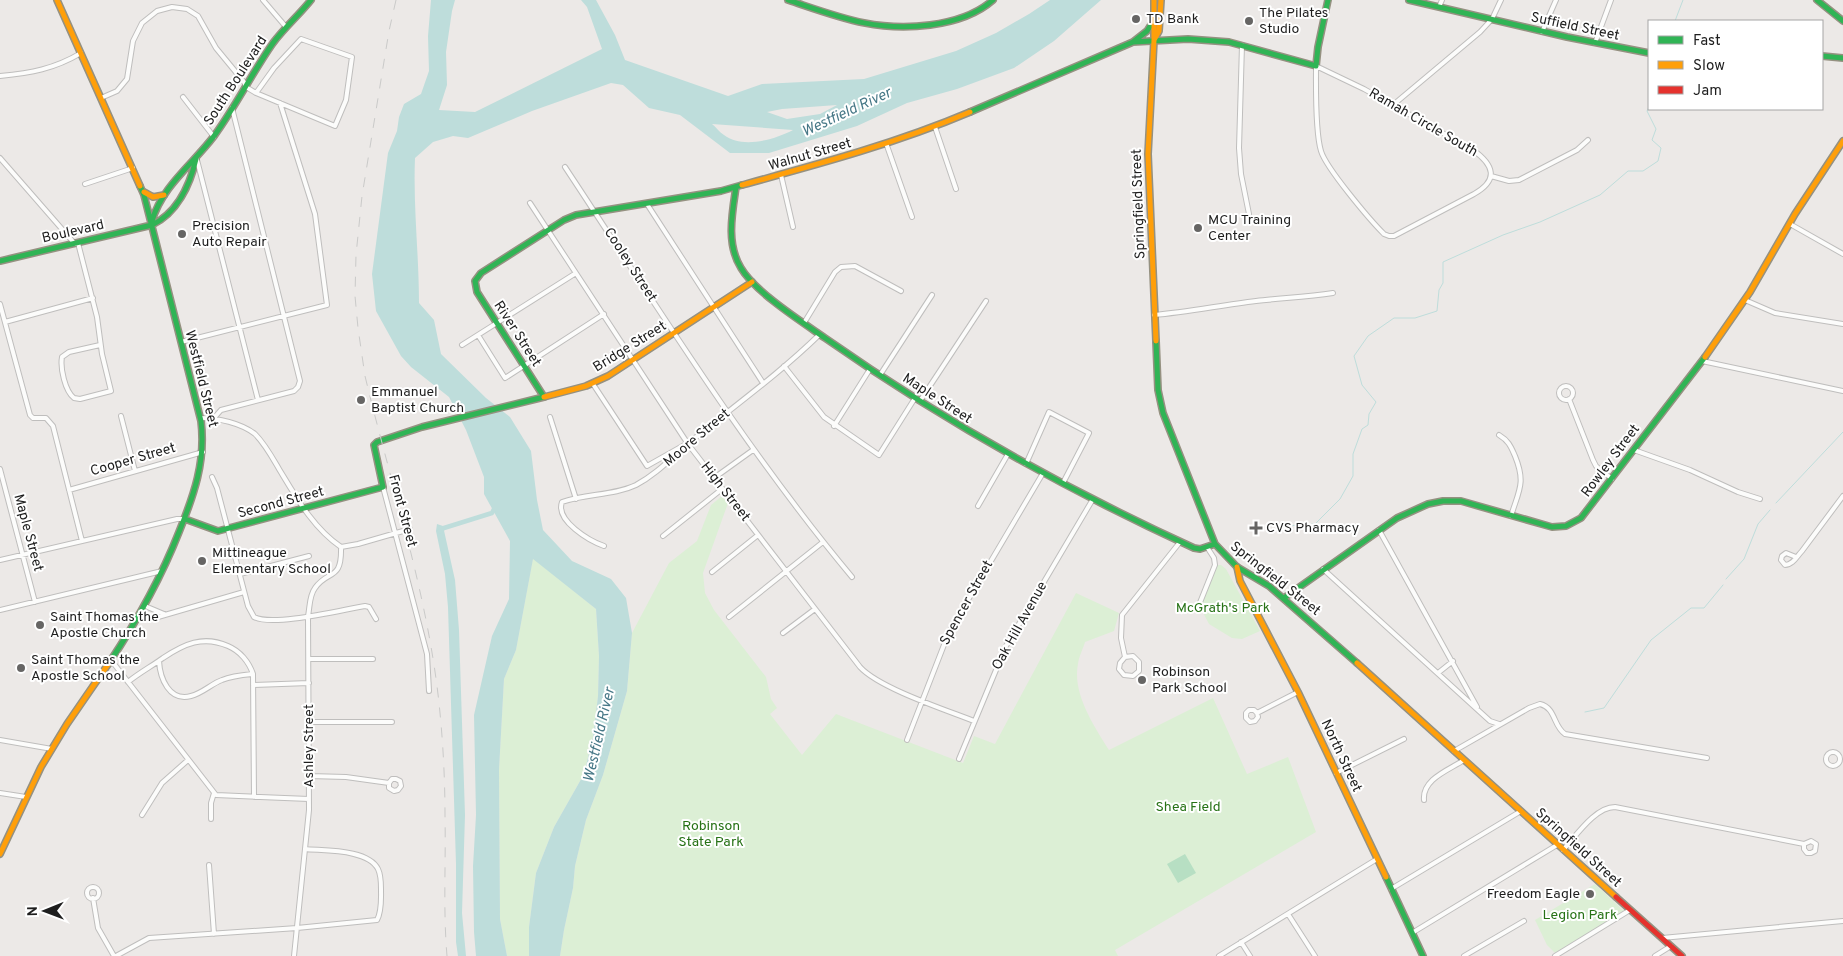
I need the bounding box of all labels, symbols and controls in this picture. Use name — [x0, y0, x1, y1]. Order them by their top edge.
place label: The Pilates Studio — [1259, 5, 1328, 38]
street label: Suffield Street — [1529, 9, 1621, 45]
place label: TD Bank — [1146, 11, 1199, 28]
marker: TD Bank — [1130, 13, 1142, 25]
marker: The Pilates Studio — [1243, 15, 1255, 27]
legend — [1648, 20, 1823, 110]
text: Fast — [1693, 32, 1721, 51]
street label: South Boulevard — [201, 33, 271, 129]
text: Slow — [1693, 57, 1725, 76]
text: Jam — [1693, 82, 1722, 101]
water label: Westfield River — [799, 83, 896, 142]
street label: Ramah Circle South — [1365, 85, 1481, 161]
street label: Walnut Street — [767, 135, 853, 175]
street label: Springfield Street — [1129, 149, 1149, 259]
place label: MCU Training Center — [1208, 212, 1291, 245]
street label: Boulevard — [40, 217, 106, 247]
place label: Precision Auto Repair — [192, 218, 267, 251]
marker: MCU Training Center — [1192, 222, 1204, 234]
street label: Cooley Street — [600, 225, 660, 305]
marker: Precision Auto Repair — [176, 228, 188, 240]
street label: River Street — [489, 298, 545, 370]
street label: Bridge Street — [590, 318, 670, 376]
street label: Westfield Street — [181, 329, 221, 429]
street label: Maple Street — [899, 370, 975, 428]
place label: Emmanuel Baptist Church — [371, 384, 464, 417]
marker: Emmanuel Baptist Church — [355, 394, 367, 406]
street label: Moore Street — [660, 405, 734, 471]
street label: Rowley Street — [1578, 421, 1644, 501]
street label: Cooper Street — [88, 440, 178, 480]
street label: High Street — [696, 459, 754, 525]
street label: Front Street — [384, 473, 420, 549]
street label: Second Street — [236, 483, 326, 523]
street label: Maple Street — [10, 492, 46, 574]
place label: CVS Pharmacy — [1266, 520, 1359, 537]
marker: CVS Pharmacy — [1250, 522, 1262, 534]
street label: Springfield Street — [1226, 538, 1324, 620]
place label: Mittineague Elementary School — [212, 545, 331, 578]
marker: Mittineague Elementary School — [196, 555, 208, 567]
street label: Spencer Street — [937, 558, 997, 648]
street label: Oak Hill Avenue — [989, 579, 1051, 673]
park label: McGrath's Park — [1176, 600, 1270, 617]
place label: Saint Thomas the Apostle Church — [50, 609, 159, 642]
marker: Saint Thomas the Apostle Church — [34, 619, 46, 631]
place label: Saint Thomas the Apostle School — [31, 652, 140, 685]
marker: Saint Thomas the Apostle School — [15, 662, 27, 674]
place label: Robinson Park School — [1152, 664, 1227, 697]
marker: Robinson Park School — [1136, 674, 1148, 686]
water label: Westfield River — [580, 685, 620, 784]
street label: Ashley Street — [301, 704, 318, 788]
street label: North Street — [1317, 717, 1365, 795]
park label: Shea Field — [1155, 799, 1221, 816]
street label: Springfield Street — [1531, 805, 1625, 891]
park label: Robinson State Park — [678, 818, 744, 851]
north arrow — [20, 886, 70, 936]
place label: Freedom Eagle — [1487, 886, 1580, 903]
marker: Freedom Eagle — [1584, 888, 1596, 900]
text: N — [25, 906, 42, 916]
park label: Legion Park — [1543, 907, 1617, 924]

